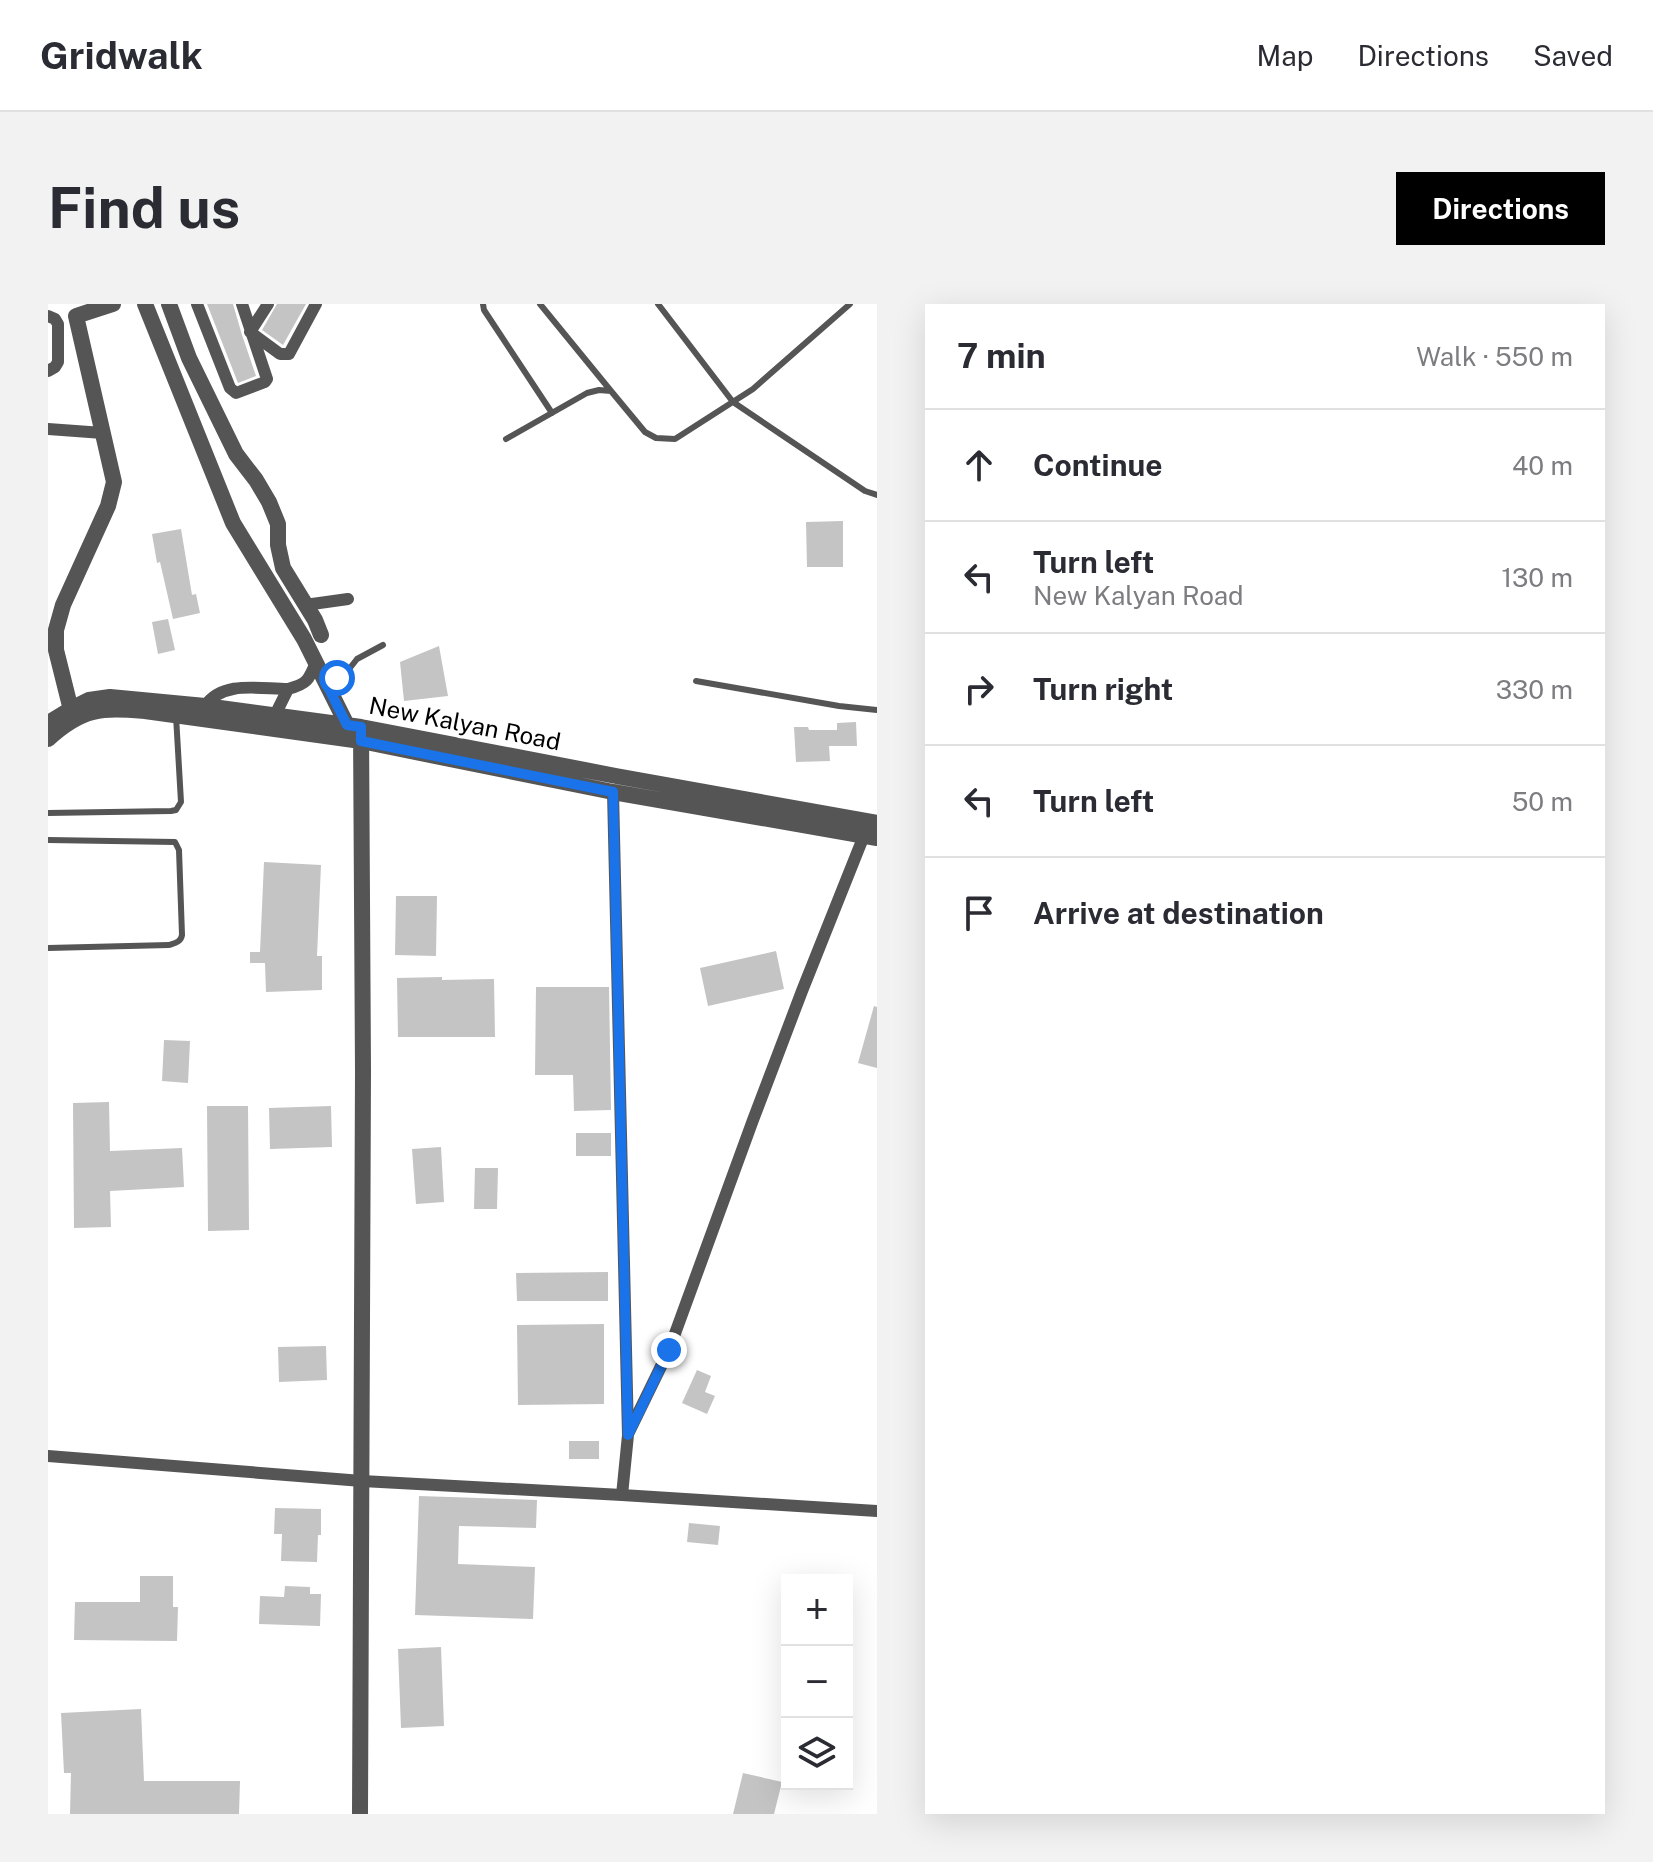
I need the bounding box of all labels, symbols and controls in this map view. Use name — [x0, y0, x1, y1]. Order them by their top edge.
text: Gridwalk — [40, 33, 203, 78]
text: Map — [1257, 39, 1313, 72]
text: Directions — [1357, 39, 1489, 72]
text: Saved — [1533, 39, 1613, 72]
button: Directions — [1396, 172, 1605, 245]
text: Find us — [48, 175, 240, 241]
text: 7 min — [957, 336, 1046, 376]
text: Walk · 550 m — [1416, 341, 1573, 372]
icon: ahead — [957, 443, 1001, 487]
text: Continue — [1033, 447, 1163, 483]
text: 40 m — [1512, 450, 1573, 481]
text: Turn left — [1033, 544, 1154, 580]
icon: left — [957, 555, 1001, 599]
text: 130 m — [1501, 562, 1573, 593]
text: New Kalyan Road — [1033, 580, 1244, 611]
route start — [319, 660, 355, 696]
icon: right — [957, 667, 1001, 711]
text: Turn right — [1033, 671, 1173, 707]
text: 330 m — [1496, 674, 1573, 705]
street label: New Kalyan Road — [367, 691, 563, 755]
icon: left — [957, 779, 1001, 823]
text: Turn left — [1033, 783, 1154, 819]
text: 50 m — [1512, 786, 1573, 817]
icon: arrive — [957, 891, 1001, 935]
text: Arrive at destination — [1033, 895, 1324, 931]
route end — [651, 1332, 687, 1368]
map controls — [781, 1574, 853, 1790]
button: + — [781, 1574, 853, 1646]
button: − — [781, 1646, 853, 1718]
button: layers — [781, 1718, 853, 1790]

